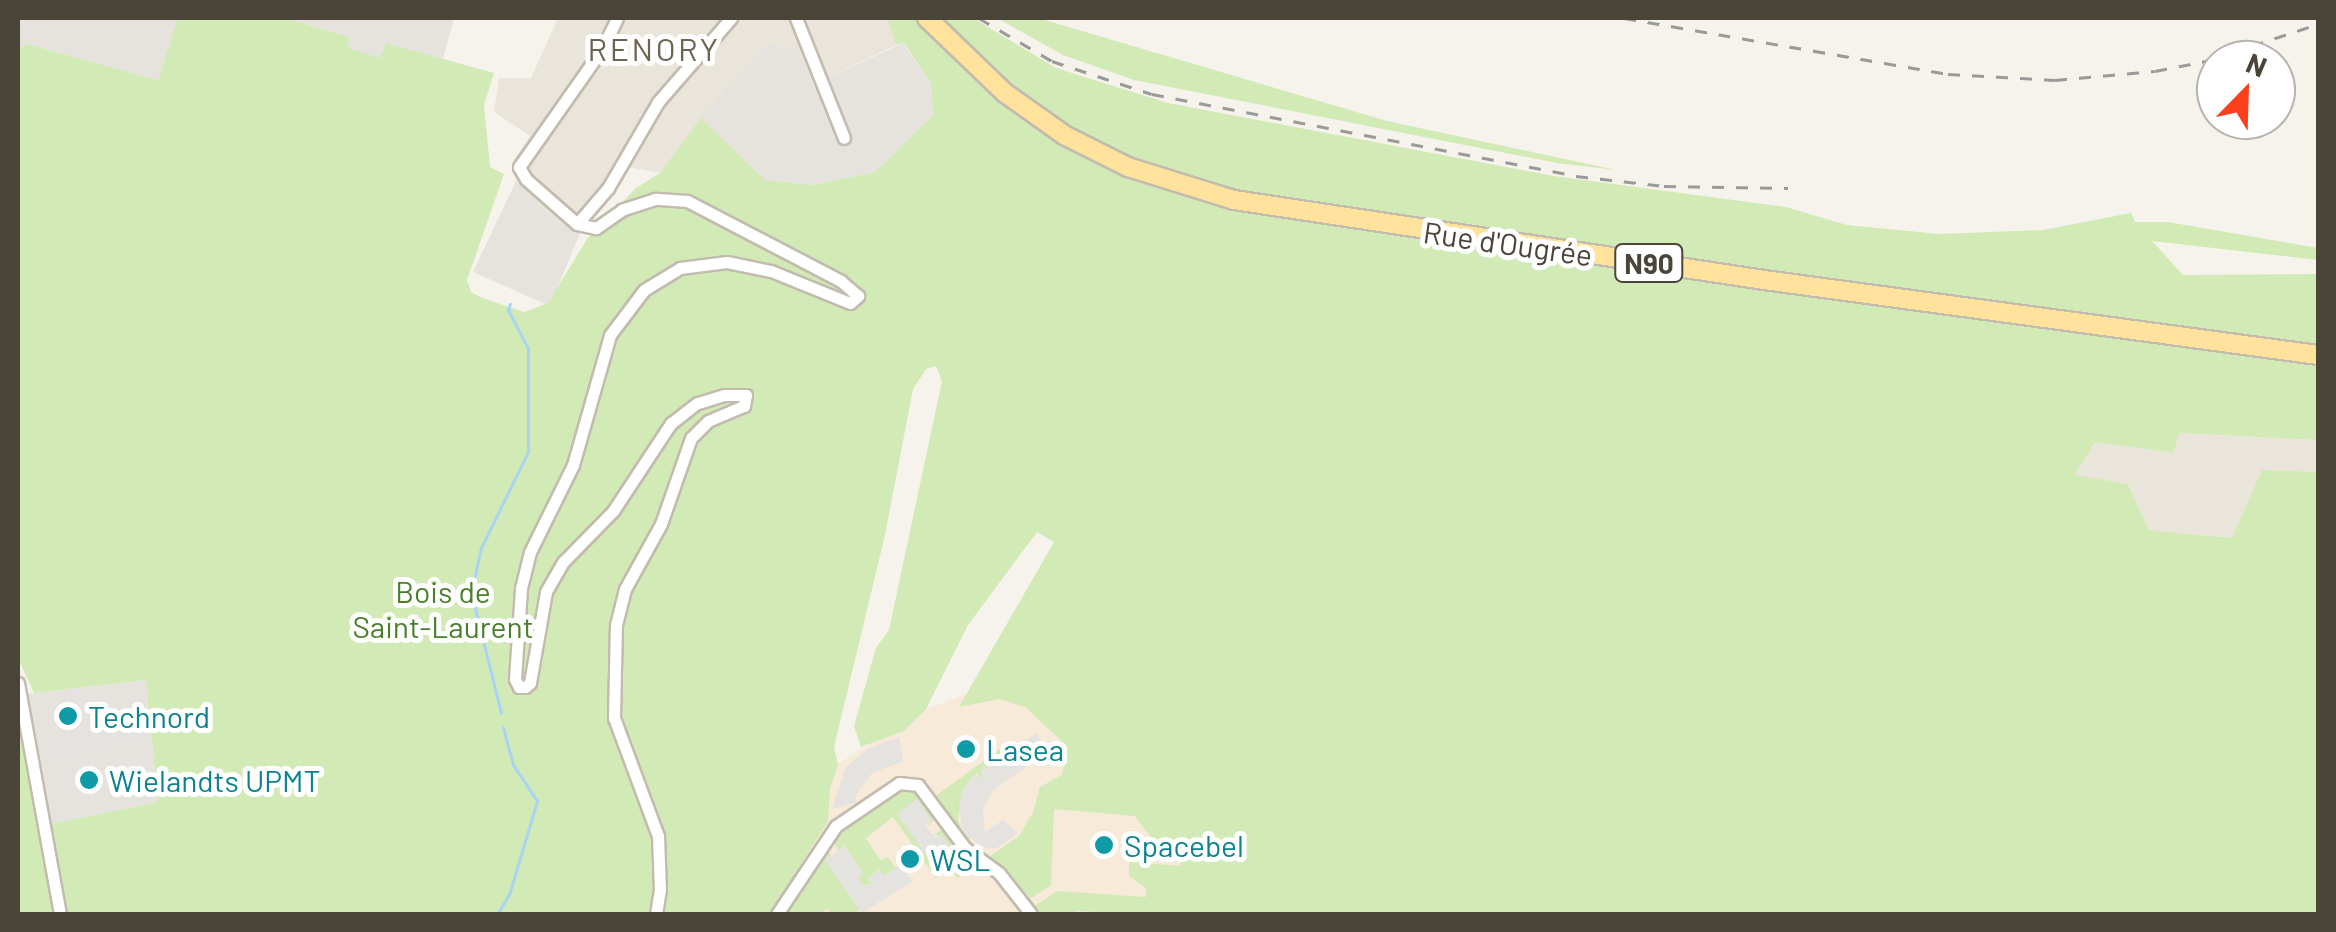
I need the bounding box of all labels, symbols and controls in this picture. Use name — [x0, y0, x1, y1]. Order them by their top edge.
district label: RENORY — [588, 29, 720, 67]
north arrow — [2196, 40, 2296, 140]
text: N — [2242, 45, 2272, 84]
street label: Rue d'Ougrée — [1421, 213, 1595, 273]
road number: N90 — [1614, 240, 1684, 286]
park label: Bois de Saint-Laurent — [352, 573, 534, 644]
place label: Technord — [88, 698, 210, 734]
marker: Technord — [57, 705, 79, 727]
place label: Lasea — [986, 731, 1064, 767]
marker: Lasea — [955, 738, 977, 760]
place label: Wielandts UPMT — [109, 762, 321, 798]
marker: Wielandts UPMT — [78, 769, 100, 791]
place label: Spacebel — [1124, 827, 1244, 863]
marker: Spacebel — [1093, 834, 1115, 856]
place label: WSL — [930, 841, 991, 877]
marker: WSL — [899, 848, 921, 870]

